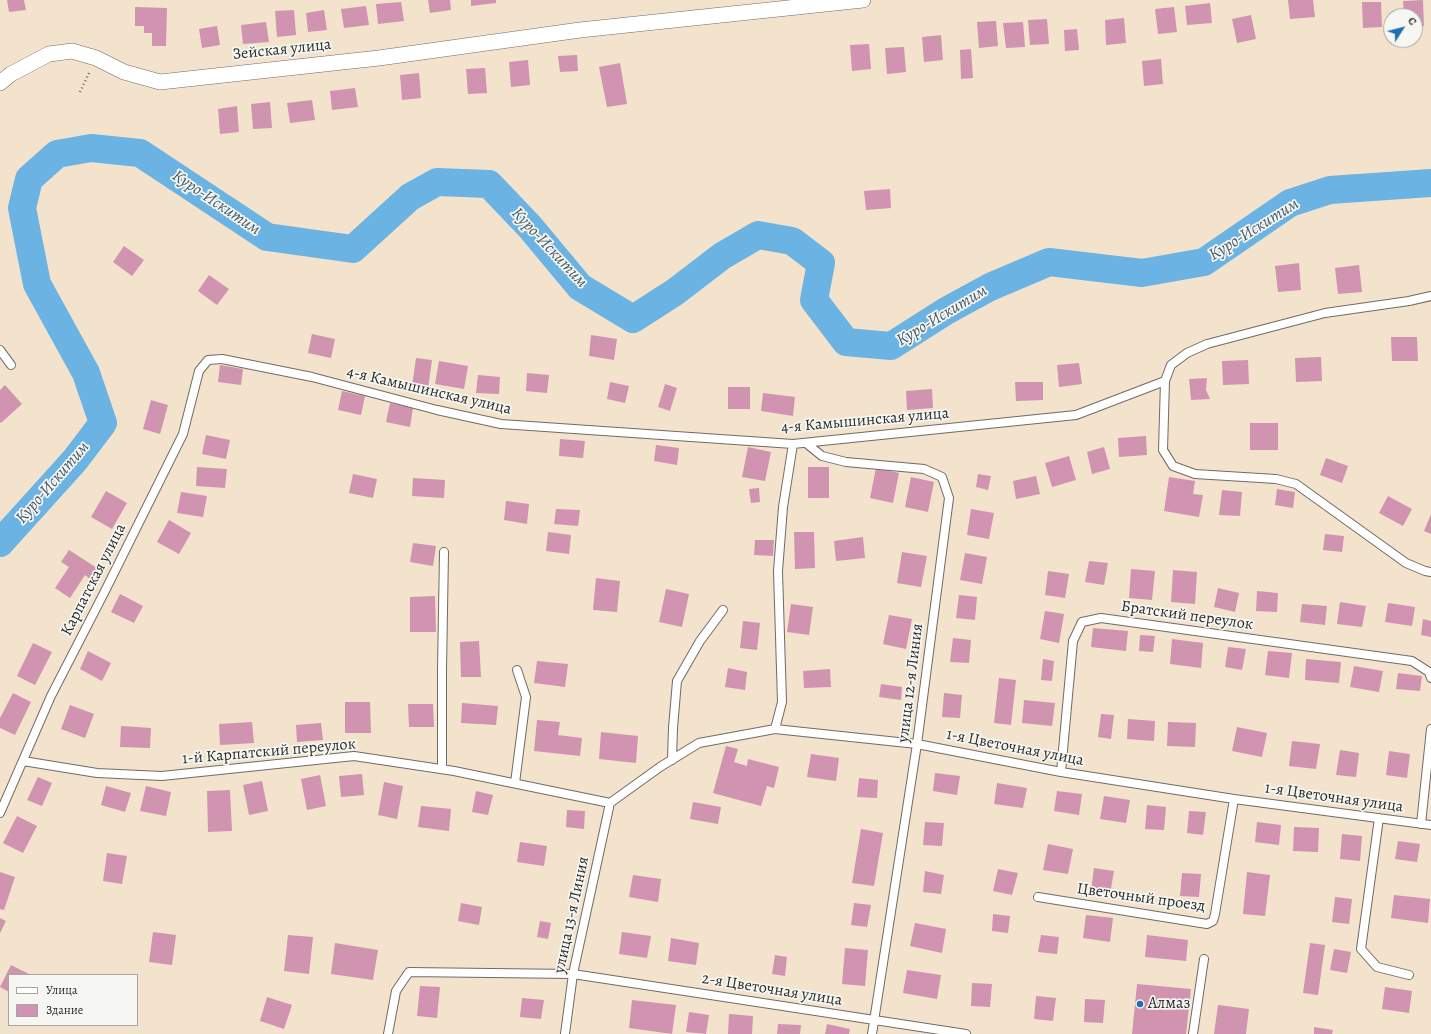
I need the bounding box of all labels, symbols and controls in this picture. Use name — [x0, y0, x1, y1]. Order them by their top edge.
north arrow — [1383, 8, 1423, 48]
text: С — [1404, 14, 1420, 28]
street label: Зейская улица — [232, 35, 332, 65]
water label: Куро-Искитим — [168, 166, 264, 240]
water label: Куро-Искитим — [1205, 194, 1303, 266]
water label: Куро-Искитим — [507, 204, 591, 292]
water label: Куро-Искитим — [893, 281, 991, 351]
street label: 4-я Камышинская улица — [345, 363, 513, 419]
street label: 4-я Камышинская улица — [780, 404, 950, 438]
water label: Куро-Искитим — [12, 438, 94, 528]
street label: Карпатская улица — [57, 521, 131, 639]
street label: Братский переулок — [1120, 597, 1254, 635]
street label: улица 12-я Линия — [894, 622, 928, 744]
street label: 1-я Цветочная улица — [945, 725, 1085, 771]
street label: 1-й Карпатский переулок — [181, 735, 357, 769]
street label: 1-я Цветочная улица — [1263, 779, 1405, 817]
street label: улица 13-я Линия — [550, 855, 594, 975]
street label: Цветочный проезд — [1076, 879, 1206, 917]
street label: 2-я Цветочная улица — [700, 969, 844, 1011]
legend — [8, 974, 138, 1026]
text: Улица — [46, 982, 77, 998]
place label: Алмаз — [1148, 994, 1190, 1014]
marker: Алмаз — [1135, 999, 1145, 1009]
text: Здание — [46, 1002, 83, 1018]

